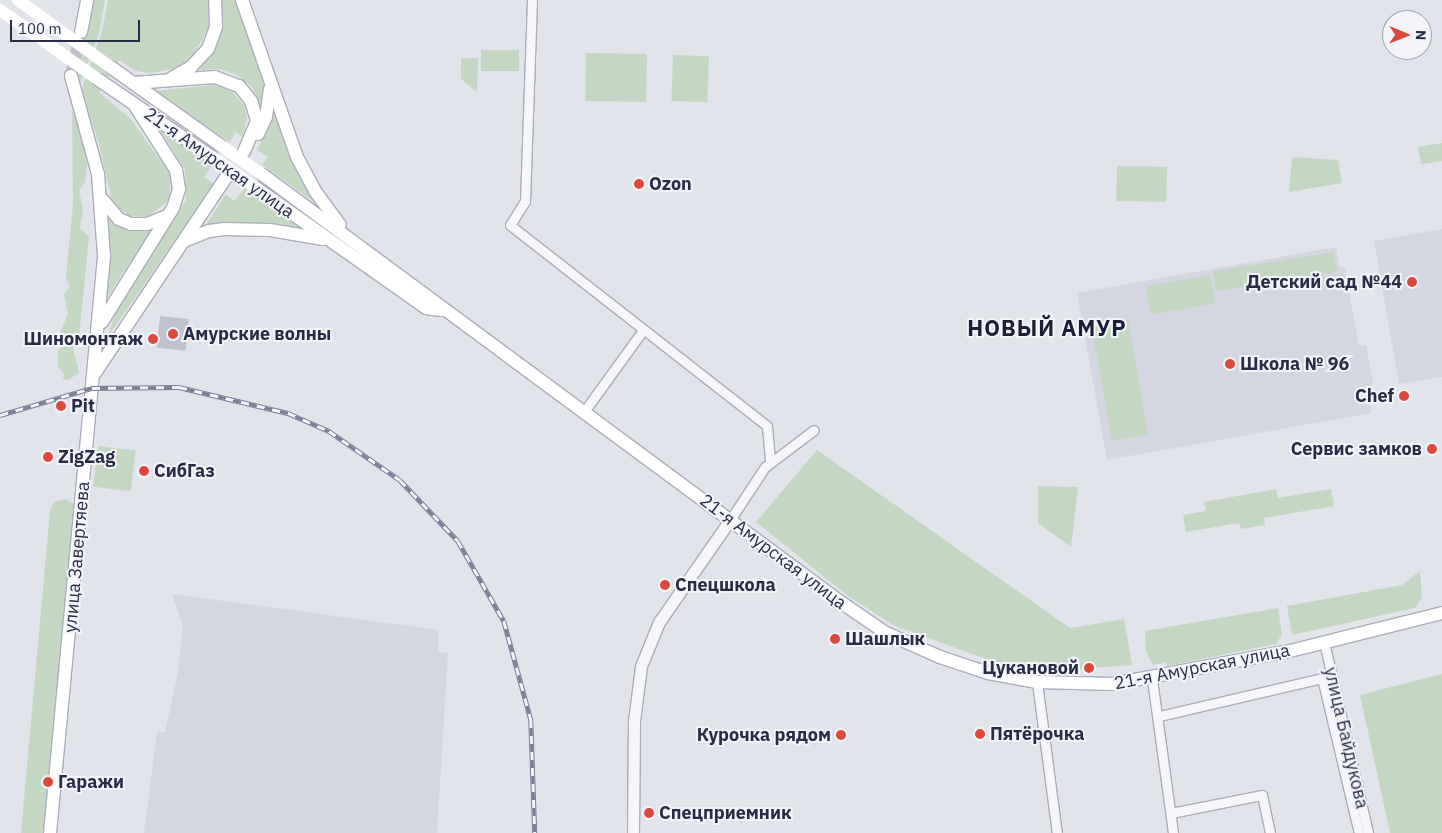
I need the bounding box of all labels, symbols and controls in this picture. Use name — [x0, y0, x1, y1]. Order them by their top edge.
scale bar — [12, 10, 142, 42]
north arrow — [1382, 10, 1432, 60]
text: 100 m — [18, 19, 62, 38]
text: N — [1412, 30, 1430, 40]
street label: 21-я Амурская улица — [140, 103, 298, 223]
place label: Ozon — [649, 173, 692, 195]
marker: Ozon — [633, 178, 645, 190]
place label: Детский сад №44 — [1246, 271, 1402, 293]
marker: Детский сад №44 — [1406, 276, 1418, 288]
district label: НОВЫЙ АМУР — [966, 315, 1128, 341]
place label: Амурские волны — [183, 323, 331, 345]
place label: Шиномонтаж — [23, 328, 143, 350]
marker: Амурские волны — [167, 328, 179, 340]
marker: Шиномонтаж — [147, 333, 159, 345]
place label: Школа № 96 — [1240, 353, 1349, 375]
marker: Школа № 96 — [1224, 358, 1236, 370]
place label: Chef — [1355, 385, 1394, 407]
marker: Chef — [1398, 390, 1410, 402]
place label: Pit — [71, 395, 95, 417]
marker: Pit — [55, 400, 67, 412]
place label: Сервис замков — [1291, 438, 1422, 460]
marker: Сервис замков — [1426, 443, 1438, 455]
place label: ZigZag — [58, 446, 115, 468]
marker: ZigZag — [42, 451, 54, 463]
place label: СибГаз — [154, 460, 215, 482]
marker: СибГаз — [138, 465, 150, 477]
street label: улица Завертяева — [60, 480, 94, 634]
street label: 21-я Амурская улица — [695, 490, 851, 614]
place label: Спецшкола — [675, 574, 776, 596]
marker: Спецшкола — [659, 579, 671, 591]
place label: Шашлык — [845, 628, 925, 650]
marker: Шашлык — [829, 633, 841, 645]
street label: 21-я Амурская улица — [1112, 639, 1292, 695]
place label: Цукановой — [982, 657, 1079, 679]
marker: Цукановой — [1083, 662, 1095, 674]
street label: улица Байдукова — [1319, 665, 1373, 811]
place label: Пятёрочка — [990, 723, 1084, 745]
place label: Курочка рядом — [697, 724, 831, 746]
marker: Пятёрочка — [974, 728, 986, 740]
marker: Курочка рядом — [835, 729, 847, 741]
place label: Гаражи — [58, 771, 124, 793]
marker: Гаражи — [42, 776, 54, 788]
place label: Спецприемник — [659, 802, 792, 824]
marker: Спецприемник — [643, 807, 655, 819]

